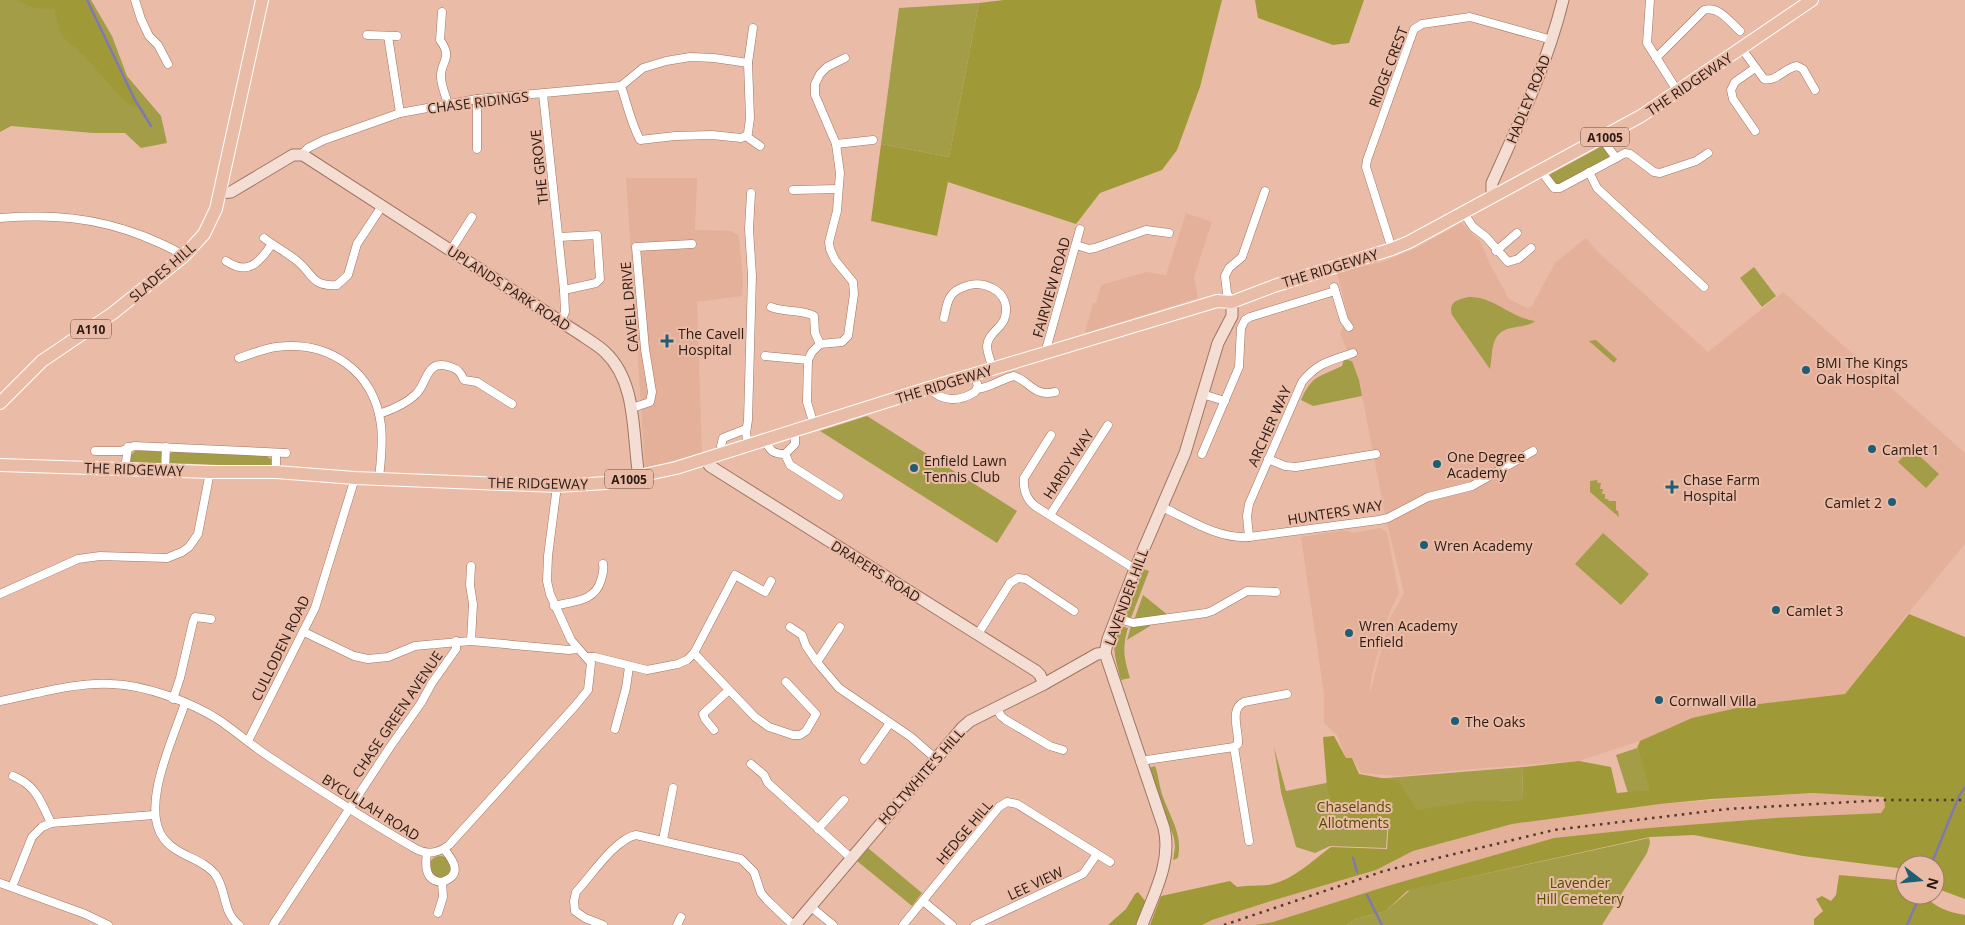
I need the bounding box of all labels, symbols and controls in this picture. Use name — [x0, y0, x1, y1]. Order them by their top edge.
street label: RIDGE CREST — [1364, 24, 1412, 110]
street label: THE RIDGEWAY — [1642, 48, 1736, 120]
street label: HADLEY ROAD — [1502, 52, 1554, 146]
street label: CHASE RIDINGS — [426, 86, 530, 118]
road number: A1005 — [1581, 128, 1629, 146]
street label: THE GROVE — [526, 129, 552, 205]
street label: FAIRVIEW ROAD — [1028, 235, 1074, 339]
street label: SLADES HILL — [125, 238, 199, 306]
street label: UPLANDS PARK ROAD — [444, 241, 574, 335]
street label: THE RIDGEWAY — [1280, 244, 1381, 292]
street label: CAVELL DRIVE — [616, 261, 642, 353]
road number: A110 — [71, 320, 111, 338]
place label: The Cavell Hospital — [678, 324, 744, 359]
marker: The Cavell Hospital — [660, 334, 674, 348]
place label: BMI The Kings Oak Hospital — [1816, 353, 1908, 388]
street label: THE RIDGEWAY — [894, 360, 995, 408]
marker: BMI The Kings Oak Hospital — [1800, 364, 1812, 376]
street label: ARCHER WAY — [1243, 383, 1295, 469]
street label: HARDY WAY — [1039, 426, 1098, 502]
place label: Camlet 1 — [1882, 440, 1940, 459]
marker: Camlet 1 — [1866, 443, 1878, 455]
place label: One Degree Academy — [1447, 447, 1525, 482]
place label: Enfield Lawn Tennis Club — [924, 451, 1007, 486]
street label: THE RIDGEWAY — [84, 458, 184, 480]
marker: One Degree Academy — [1431, 458, 1443, 470]
marker: Enfield Lawn Tennis Club — [908, 462, 920, 474]
road number: A1005 — [605, 469, 653, 488]
place label: Chase Farm Hospital — [1683, 470, 1760, 505]
street label: THE RIDGEWAY — [488, 473, 588, 493]
marker: Chase Farm Hospital — [1665, 480, 1679, 494]
place label: Camlet 2 — [1824, 493, 1882, 512]
street label: HUNTERS WAY — [1286, 495, 1384, 529]
marker: Camlet 2 — [1886, 496, 1898, 508]
street label: DRAPERS ROAD — [828, 536, 924, 606]
place label: Wren Academy — [1434, 536, 1533, 555]
marker: Wren Academy — [1418, 539, 1430, 551]
street label: LAVENDER HILL — [1100, 546, 1152, 648]
street label: CULLODEN ROAD — [246, 592, 314, 704]
place label: Camlet 3 — [1786, 601, 1844, 620]
marker: Camlet 3 — [1770, 604, 1782, 616]
place label: Wren Academy Enfield — [1359, 616, 1458, 651]
marker: Wren Academy Enfield — [1343, 627, 1355, 639]
street label: CHASE GREEN AVENUE — [347, 647, 447, 781]
place label: Cornwall Villa — [1669, 691, 1757, 710]
marker: Cornwall Villa — [1653, 694, 1665, 706]
place label: The Oaks — [1465, 712, 1526, 731]
marker: The Oaks — [1449, 715, 1461, 727]
street label: HOLTWHITE'S HILL — [874, 724, 968, 828]
street label: BYCULLAH ROAD — [319, 769, 423, 845]
street label: HEDGE HILL — [931, 796, 997, 868]
park label: Chaselands Allotments — [1317, 797, 1392, 832]
north arrow — [1895, 855, 1945, 905]
street label: LEE VIEW — [1004, 862, 1066, 904]
park label: Lavender Hill Cemetery — [1536, 873, 1625, 908]
text: N — [1922, 876, 1944, 892]

